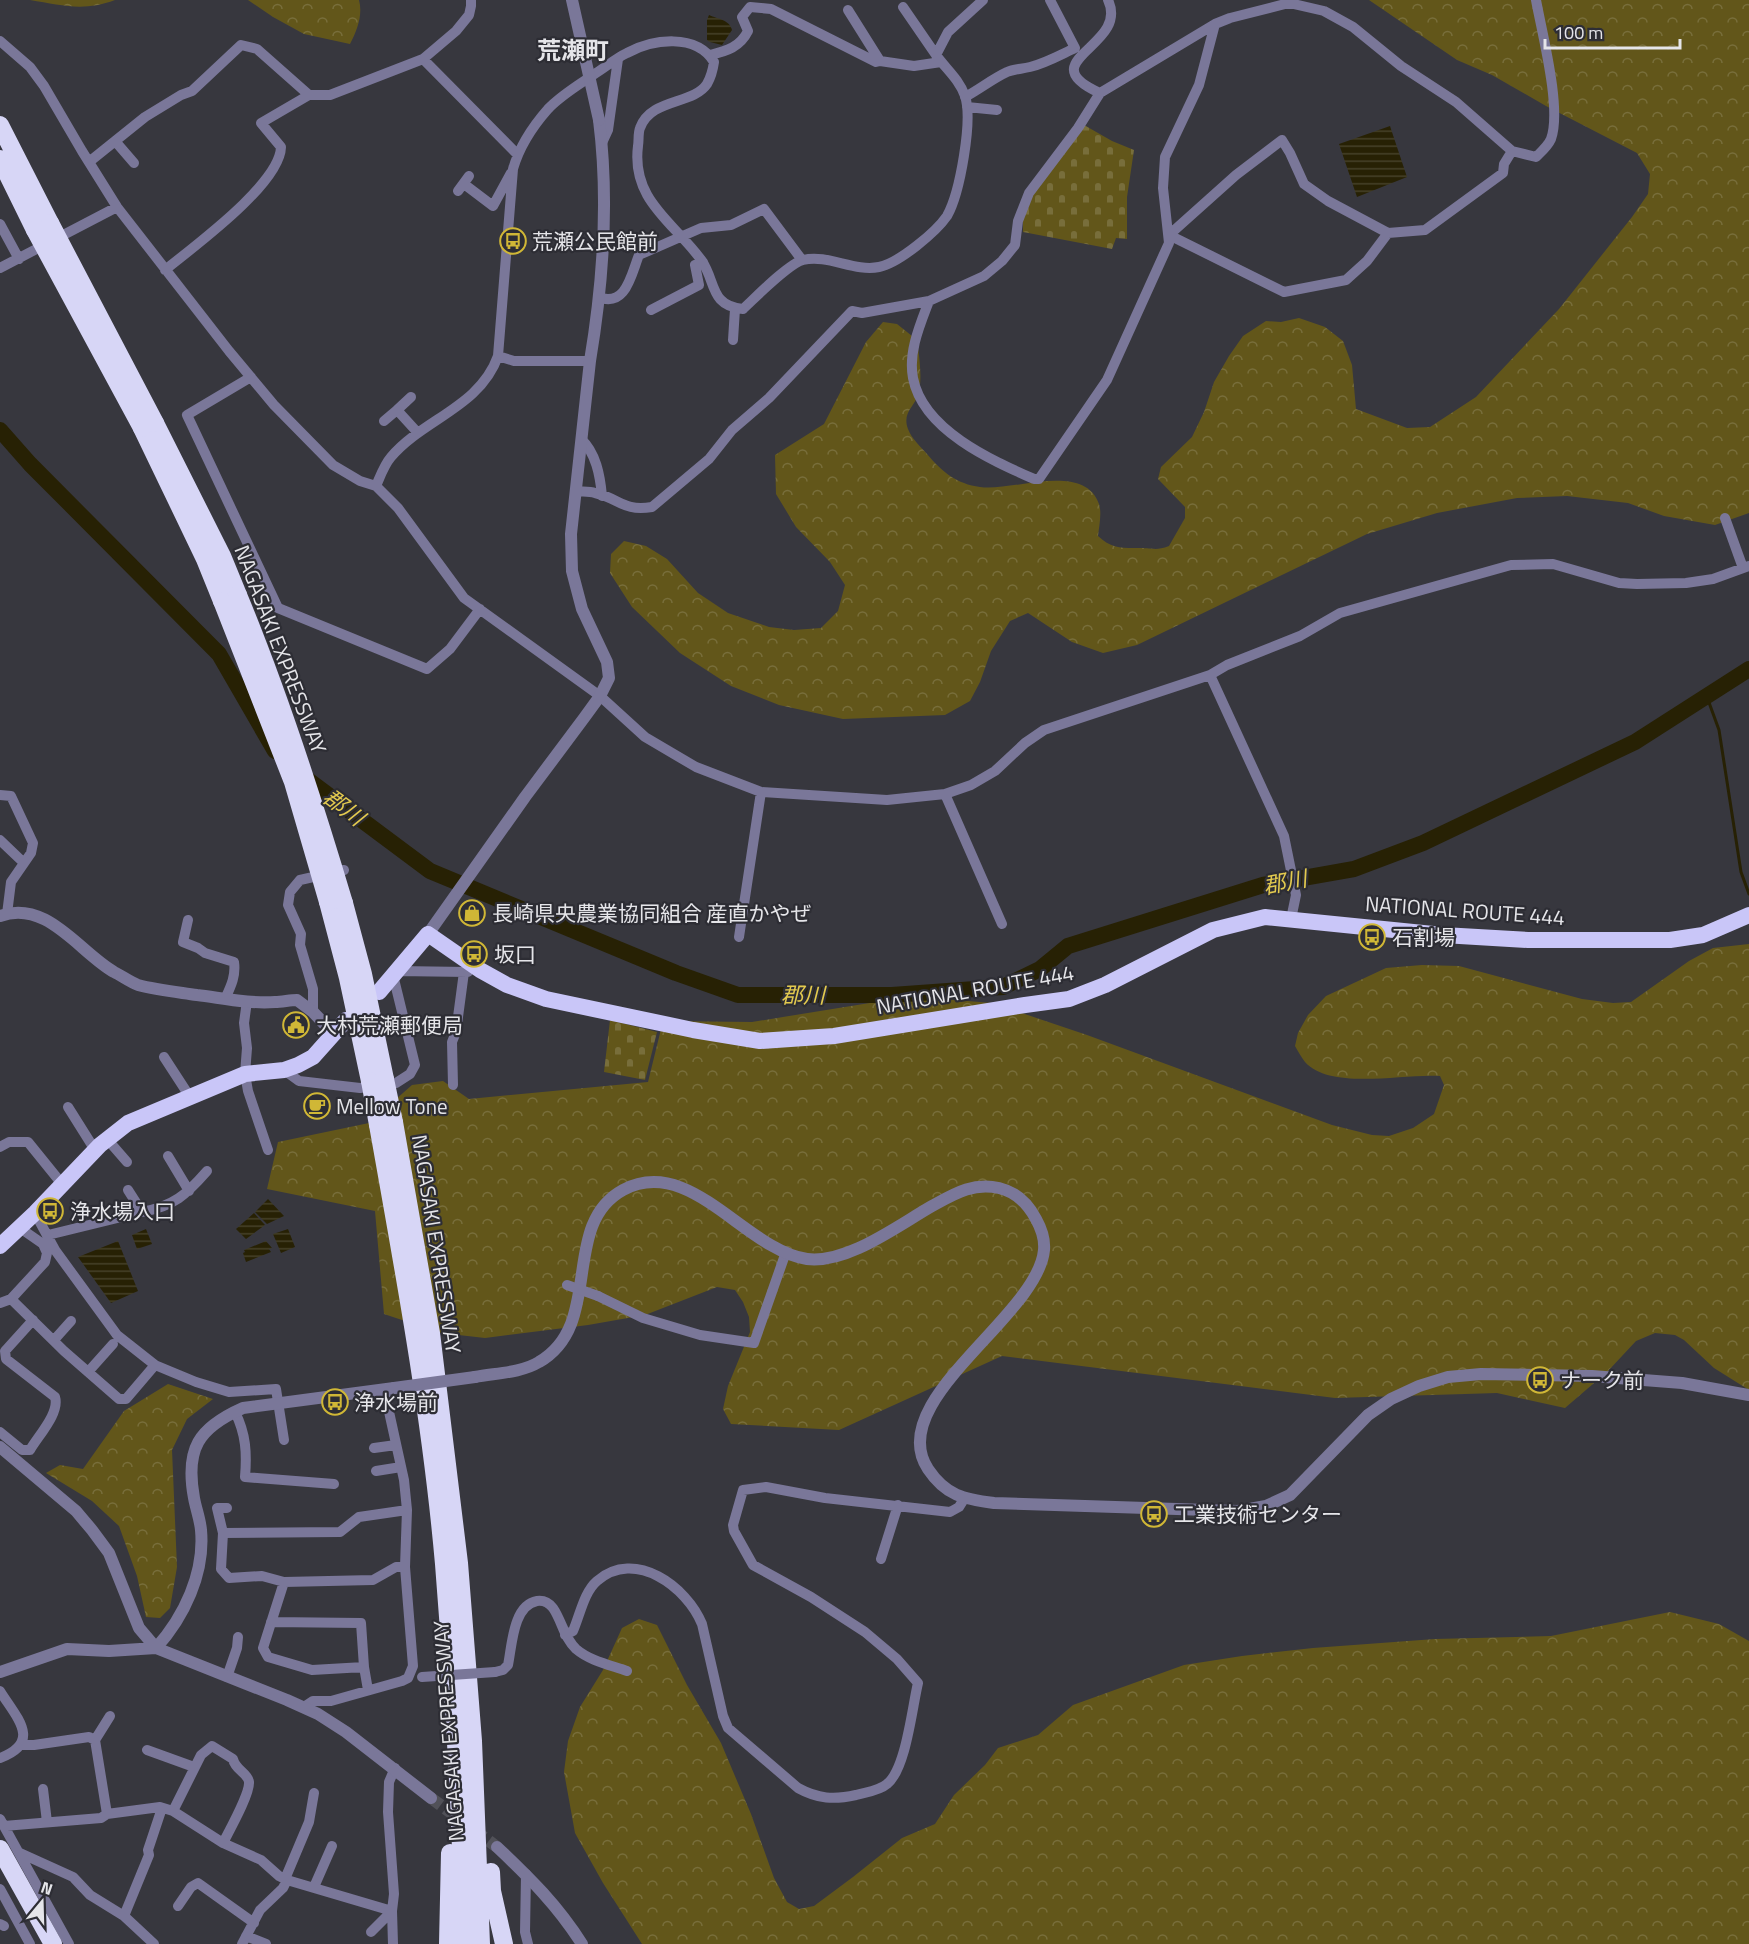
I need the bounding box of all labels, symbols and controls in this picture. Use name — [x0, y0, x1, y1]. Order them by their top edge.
scale bar — [1545, 12, 1680, 50]
text: 100 m — [1554, 19, 1603, 46]
district label: 荒瀬町 — [537, 32, 609, 68]
place label: 荒瀬公民館前 — [532, 225, 658, 257]
bus stop icon: 荒瀬公民館前 — [498, 226, 528, 256]
street label: NAGASAKI EXPRESSWAY — [226, 540, 336, 759]
water label: 郡川 — [316, 780, 373, 835]
water label: 郡川 — [1260, 861, 1312, 903]
street label: NATIONAL ROUTE 444 — [1364, 887, 1566, 933]
place label: 長崎県央農業協同組合 産直かやぜ — [492, 897, 812, 929]
shop icon: 長崎県央農業協同組合 産直かやぜ — [457, 898, 487, 928]
place label: 石割場 — [1392, 921, 1455, 953]
bus stop icon: 石割場 — [1357, 922, 1387, 952]
place label: 坂口 — [494, 938, 536, 970]
bus stop icon: 坂口 — [459, 939, 489, 969]
street label: NATIONAL ROUTE 444 — [874, 956, 1076, 1022]
water label: 郡川 — [781, 978, 827, 1012]
place label: 大村荒瀬郵便局 — [316, 1009, 463, 1041]
public building icon: 大村荒瀬郵便局 — [281, 1010, 311, 1040]
place label: Mellow Tone — [336, 1090, 448, 1122]
cafe icon: Mellow Tone — [302, 1091, 332, 1121]
street label: NAGASAKI EXPRESSWAY — [404, 1132, 470, 1356]
place label: 浄水場入口 — [70, 1195, 175, 1227]
bus stop icon: 浄水場入口 — [35, 1196, 65, 1226]
place label: ナーク前 — [1560, 1364, 1644, 1396]
bus stop icon: ナーク前 — [1525, 1365, 1555, 1395]
place label: 浄水場前 — [354, 1386, 438, 1418]
bus stop icon: 浄水場前 — [320, 1387, 350, 1417]
place label: 工業技術センター — [1174, 1498, 1342, 1530]
bus stop icon: 工業技術センター — [1139, 1499, 1169, 1529]
street label: NAGASAKI EXPRESSWAY — [424, 1619, 472, 1842]
north arrow — [12, 1872, 72, 1932]
text: N — [38, 1875, 56, 1901]

